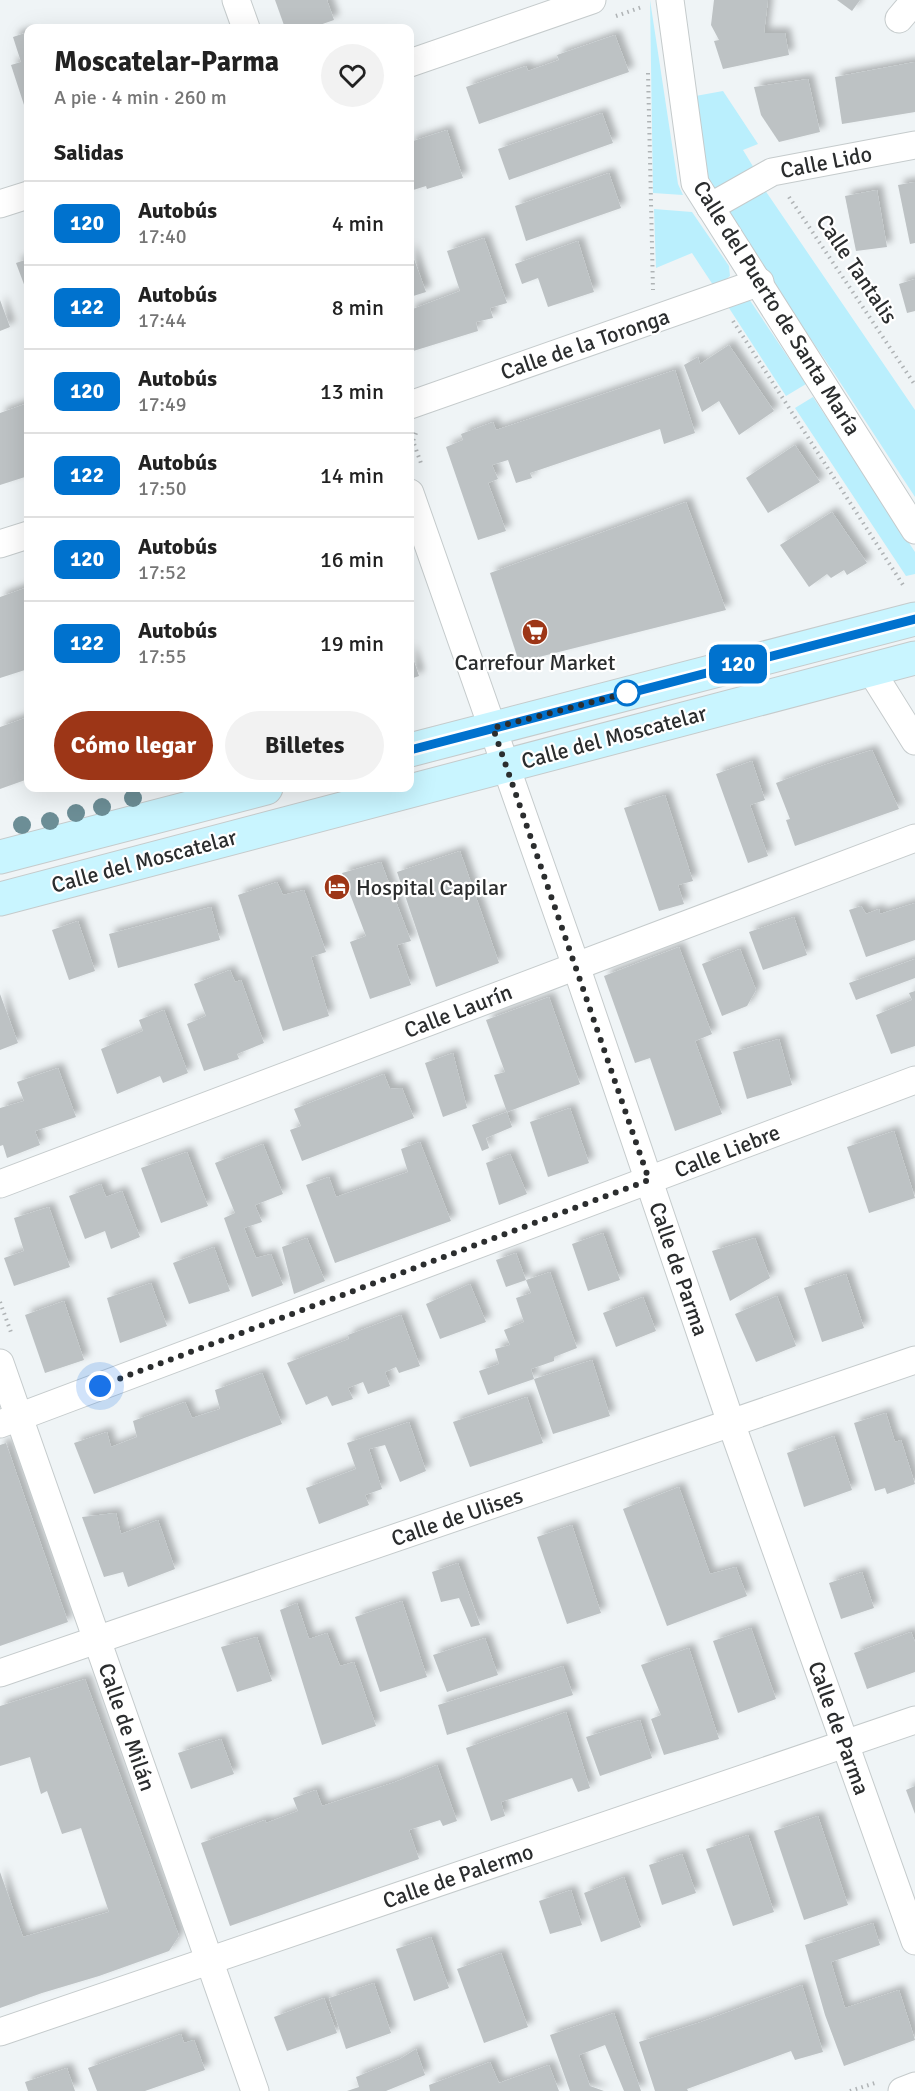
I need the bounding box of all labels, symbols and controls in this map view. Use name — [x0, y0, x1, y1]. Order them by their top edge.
button: heart — [321, 44, 384, 107]
text: Moscatelar-Parma — [54, 45, 279, 79]
text: A pie · 4 min · 260 m — [54, 85, 227, 110]
text: Salidas — [54, 139, 124, 166]
street label: Calle Lido — [778, 140, 874, 184]
street label: Calle del Puerto de Santa María — [687, 176, 867, 440]
text: Autobús — [138, 197, 217, 224]
street label: Calle Tantalis — [811, 209, 903, 329]
text: 120 — [70, 210, 104, 236]
text: 4 min — [332, 210, 384, 237]
text: 17:40 — [138, 224, 187, 249]
text: Autobús — [138, 281, 217, 308]
text: 122 — [70, 294, 104, 320]
text: 8 min — [332, 294, 384, 321]
street label: Calle de la Toronga — [497, 302, 673, 386]
text: 17:44 — [138, 308, 187, 333]
text: Autobús — [138, 365, 217, 392]
text: 120 — [70, 378, 104, 404]
text: 13 min — [320, 378, 384, 405]
text: 17:49 — [138, 392, 187, 417]
text: Autobús — [138, 449, 217, 476]
text: 122 — [70, 462, 104, 488]
text: 14 min — [320, 462, 384, 489]
text: 17:50 — [138, 476, 187, 501]
text: Autobús — [138, 533, 217, 560]
text: 120 — [70, 546, 104, 572]
text: 16 min — [320, 546, 384, 573]
text: 17:52 — [138, 560, 187, 585]
text: Autobús — [138, 617, 217, 644]
supermarket icon: Carrefour Market — [520, 617, 550, 647]
text: 122 — [70, 630, 104, 656]
text: 19 min — [320, 630, 384, 657]
text: 17:55 — [138, 644, 187, 669]
line badge: 120 — [704, 644, 772, 684]
place label: Carrefour Market — [455, 649, 616, 676]
text: 120 — [721, 651, 755, 677]
unlabelled marker — [614, 680, 640, 706]
street label: Calle del Moscatelar — [518, 699, 710, 775]
button: Cómo llegar — [54, 711, 213, 780]
button: Billetes — [225, 711, 384, 780]
street label: Calle del Moscatelar — [48, 823, 240, 899]
hotel icon: Hospital Capilar — [322, 872, 352, 902]
place label: Hospital Capilar — [356, 874, 507, 901]
street label: Calle Laurín — [400, 978, 516, 1044]
street label: Calle Liebre — [670, 1119, 784, 1183]
street label: Calle de Parma — [643, 1198, 715, 1340]
your location — [85, 1371, 115, 1401]
street label: Calle de Ulises — [388, 1482, 526, 1552]
street label: Calle de Parma — [802, 1658, 876, 1798]
street label: Calle de Milán — [93, 1659, 161, 1795]
street label: Calle de Palermo — [379, 1838, 537, 1914]

